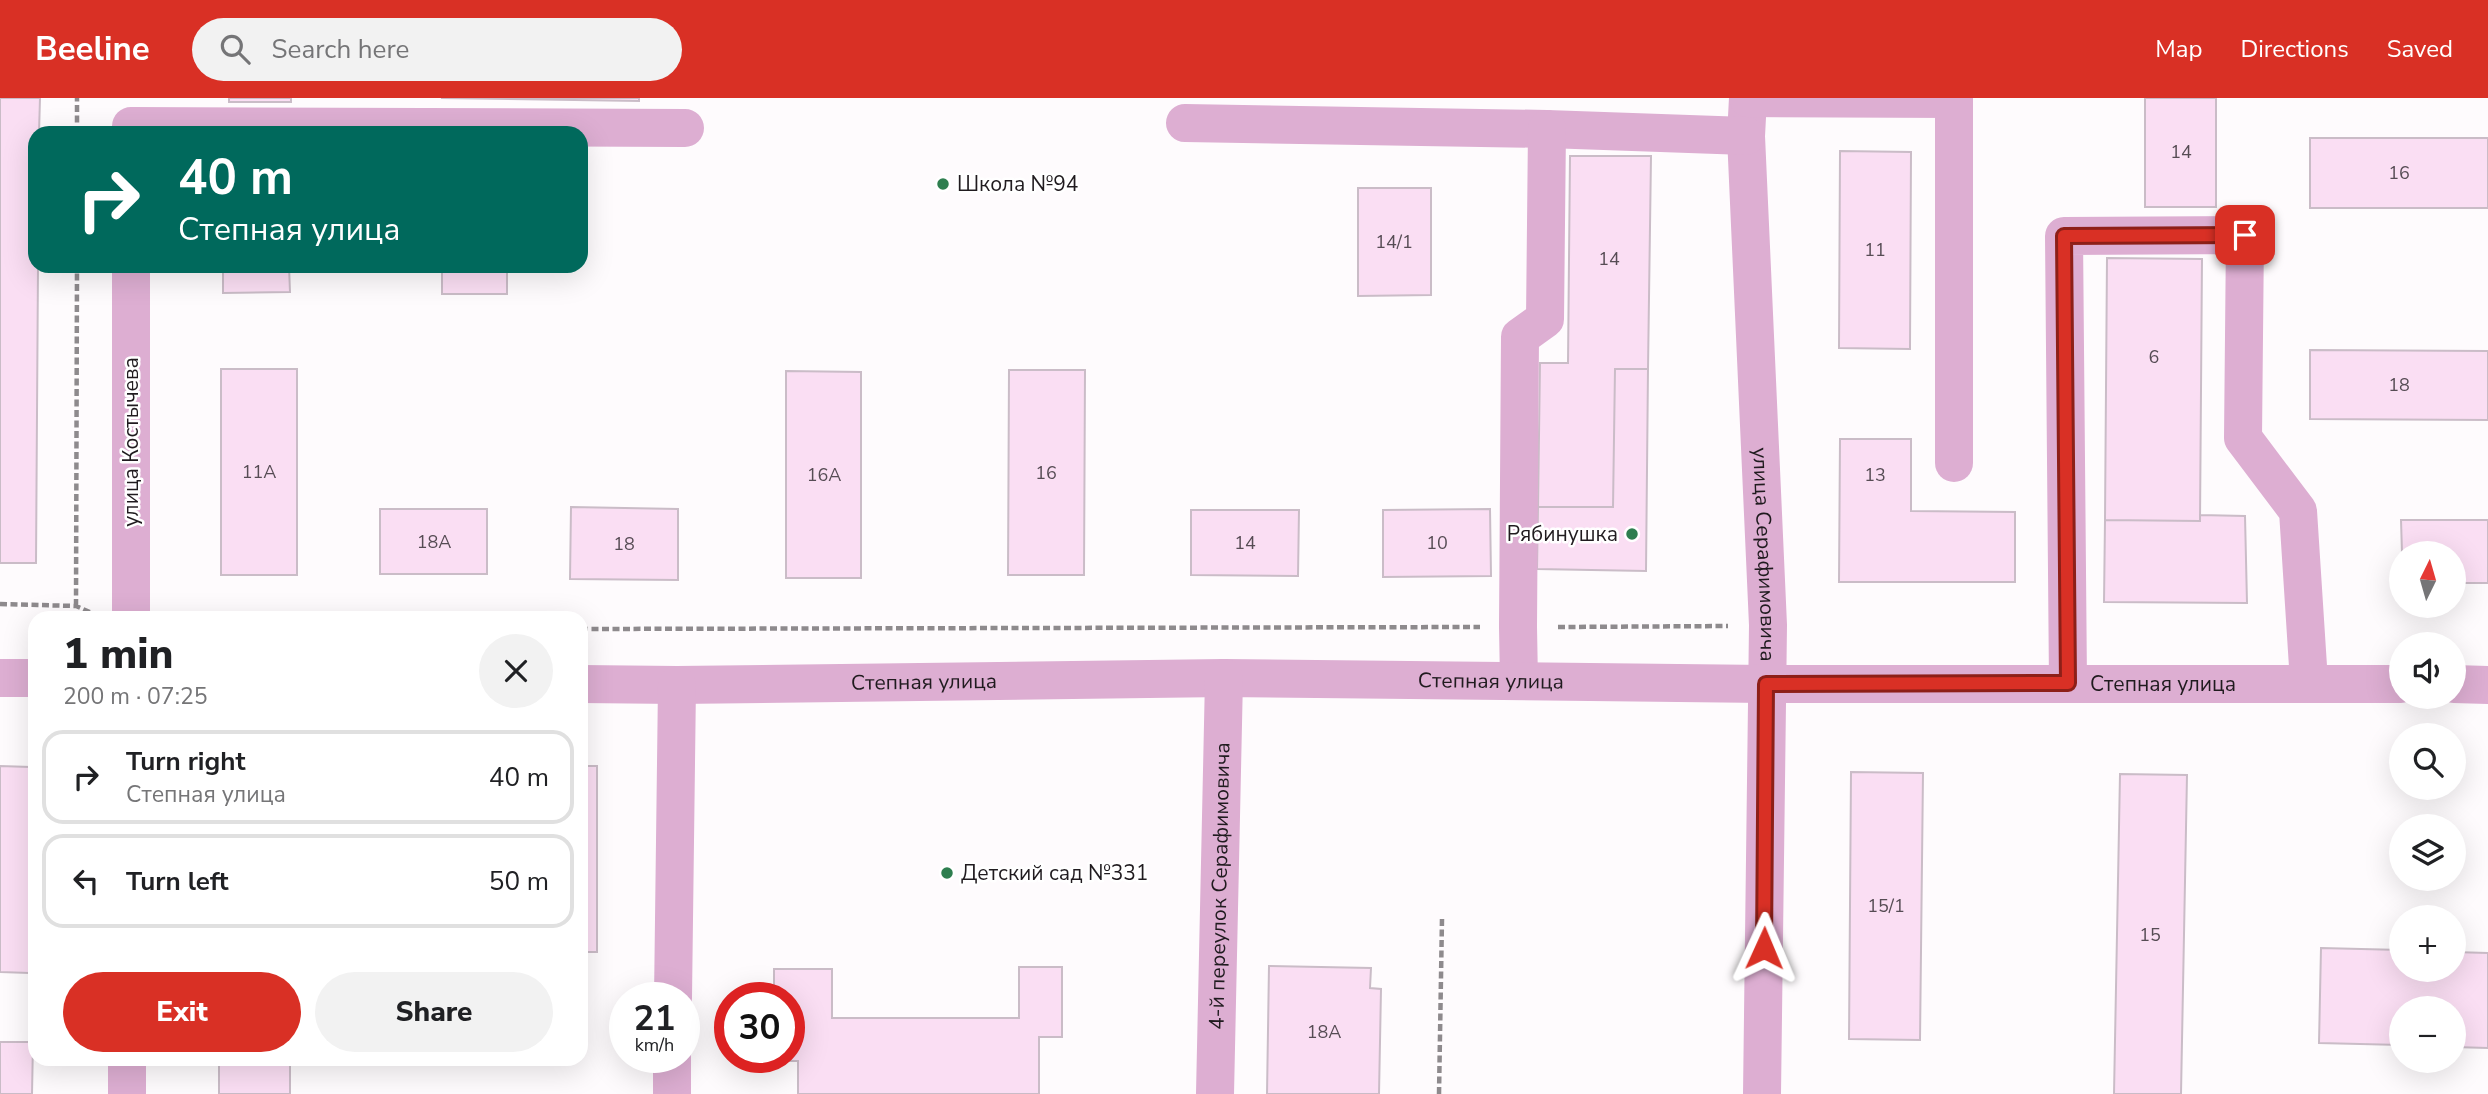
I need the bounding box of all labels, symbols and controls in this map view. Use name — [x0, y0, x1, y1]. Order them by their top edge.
search box — [192, 18, 682, 81]
text: Beeline — [35, 27, 150, 72]
icon: search — [216, 30, 254, 68]
text: Search here — [272, 32, 409, 67]
text: Map — [2155, 33, 2202, 65]
text: Directions — [2240, 33, 2349, 65]
text: Saved — [2387, 33, 2453, 65]
house number: 14 — [2170, 140, 2192, 164]
text: 40 m — [178, 144, 293, 211]
icon: right — [63, 154, 154, 245]
house number: 16 — [2388, 161, 2410, 185]
place label: Школа №94 — [957, 170, 1078, 198]
marker: Школа №94 — [935, 176, 951, 192]
pin — [2215, 205, 2275, 265]
text: Степная улица — [178, 208, 400, 251]
icon: arrive — [2226, 216, 2264, 254]
house number: 14/1 — [1375, 230, 1413, 254]
house number: 11 — [1864, 238, 1886, 262]
house number: 14 — [1598, 247, 1620, 271]
house number: 6 — [2149, 345, 2159, 369]
street label: улица Костычева — [117, 357, 145, 527]
house number: 18 — [2388, 373, 2410, 397]
street label: улица Серафимовича — [1746, 447, 1782, 662]
house number: 11А — [242, 460, 276, 484]
house number: 16 — [1035, 461, 1057, 485]
house number: 16А — [807, 463, 841, 487]
house number: 13 — [1864, 463, 1886, 487]
place label: Рябинушка — [1507, 520, 1618, 548]
marker: Рябинушка — [1624, 526, 1640, 542]
house number: 18А — [417, 530, 451, 554]
house number: 14 — [1234, 531, 1256, 555]
house number: 10 — [1426, 531, 1448, 555]
house number: 18 — [613, 532, 635, 556]
north arrow — [2389, 541, 2466, 618]
map controls — [2389, 541, 2466, 1073]
text: 1 min — [63, 626, 173, 683]
button: sound — [2389, 632, 2466, 709]
button: close — [479, 634, 553, 708]
street label: Степная улица — [1418, 666, 1564, 696]
street label: Степная улица — [851, 667, 997, 697]
street label: Степная улица — [2090, 670, 2236, 698]
text: 200 m · 07:25 — [63, 681, 208, 712]
button: search — [2389, 723, 2466, 800]
street label: 4-й переулок Серафимовича — [1202, 742, 1237, 1030]
text: Turn right — [126, 744, 245, 779]
icon: right — [67, 758, 105, 796]
text: 40 m — [489, 760, 549, 795]
text: Степная улица — [126, 779, 286, 810]
button: layers — [2389, 814, 2466, 891]
place label: Детский сад №331 — [961, 859, 1148, 887]
icon: left — [67, 862, 105, 900]
text: Turn left — [126, 864, 229, 899]
text: 50 m — [489, 864, 549, 899]
marker: Детский сад №331 — [939, 865, 955, 881]
house number: 15/1 — [1867, 894, 1905, 918]
button: + — [2389, 905, 2466, 982]
position arrow — [1727, 911, 1801, 985]
house number: 15 — [2139, 923, 2161, 947]
button: Exit — [63, 972, 301, 1052]
button: Share — [315, 972, 553, 1052]
speed limit sign: 30 — [714, 982, 805, 1073]
text: 21 — [633, 995, 676, 1042]
button: − — [2389, 996, 2466, 1073]
house number: 18А — [1307, 1020, 1341, 1044]
text: km/h — [635, 1033, 674, 1057]

